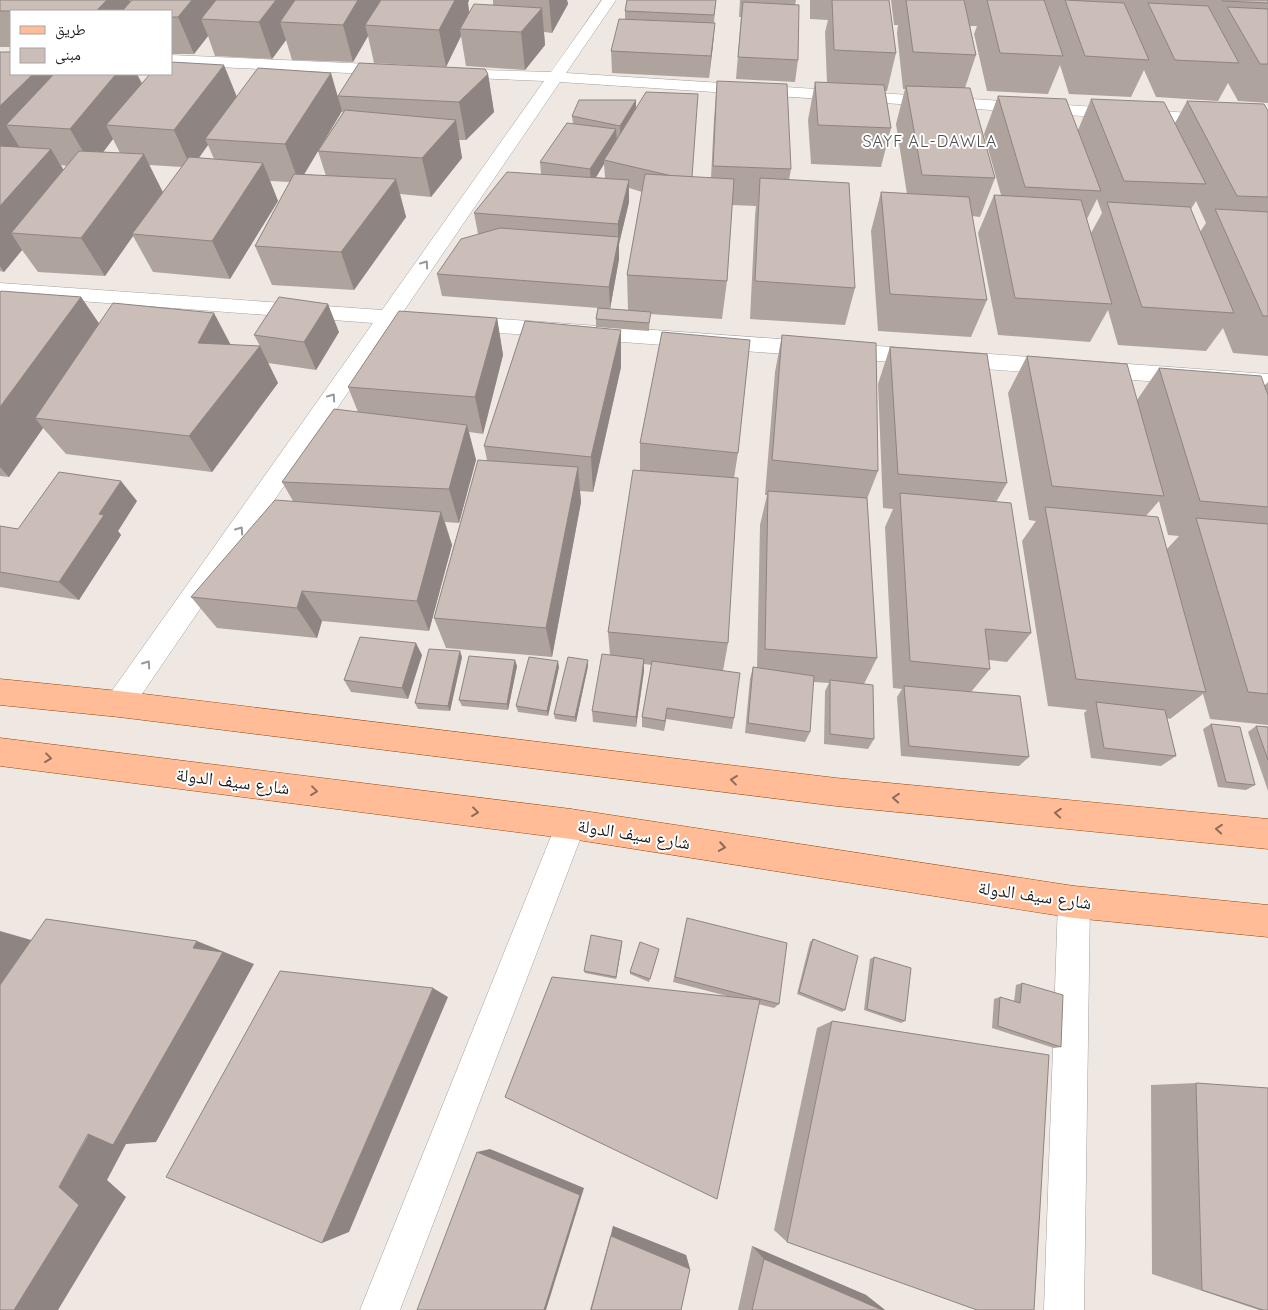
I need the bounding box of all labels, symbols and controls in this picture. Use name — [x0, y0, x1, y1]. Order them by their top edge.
legend — [10, 10, 172, 75]
text: طريق — [55, 20, 86, 40]
text: مبنى — [55, 45, 81, 65]
district label: SAYF AL-DAWLA — [863, 131, 997, 151]
one-way arrow — [419, 260, 428, 269]
one-way arrow — [326, 393, 335, 403]
one-way arrow — [234, 527, 243, 536]
one-way arrow — [141, 660, 150, 669]
one-way arrow — [45, 752, 53, 763]
street label: شارع سيف الدولة — [175, 763, 291, 799]
one-way arrow — [730, 775, 738, 786]
one-way arrow — [309, 786, 318, 796]
one-way arrow — [892, 793, 900, 804]
one-way arrow — [471, 806, 479, 817]
one-way arrow — [1053, 808, 1061, 819]
street label: شارع سيف الدولة — [576, 814, 692, 854]
one-way arrow — [1215, 824, 1223, 835]
one-way arrow — [718, 842, 727, 852]
street label: شارع سيف الدولة — [977, 876, 1093, 914]

